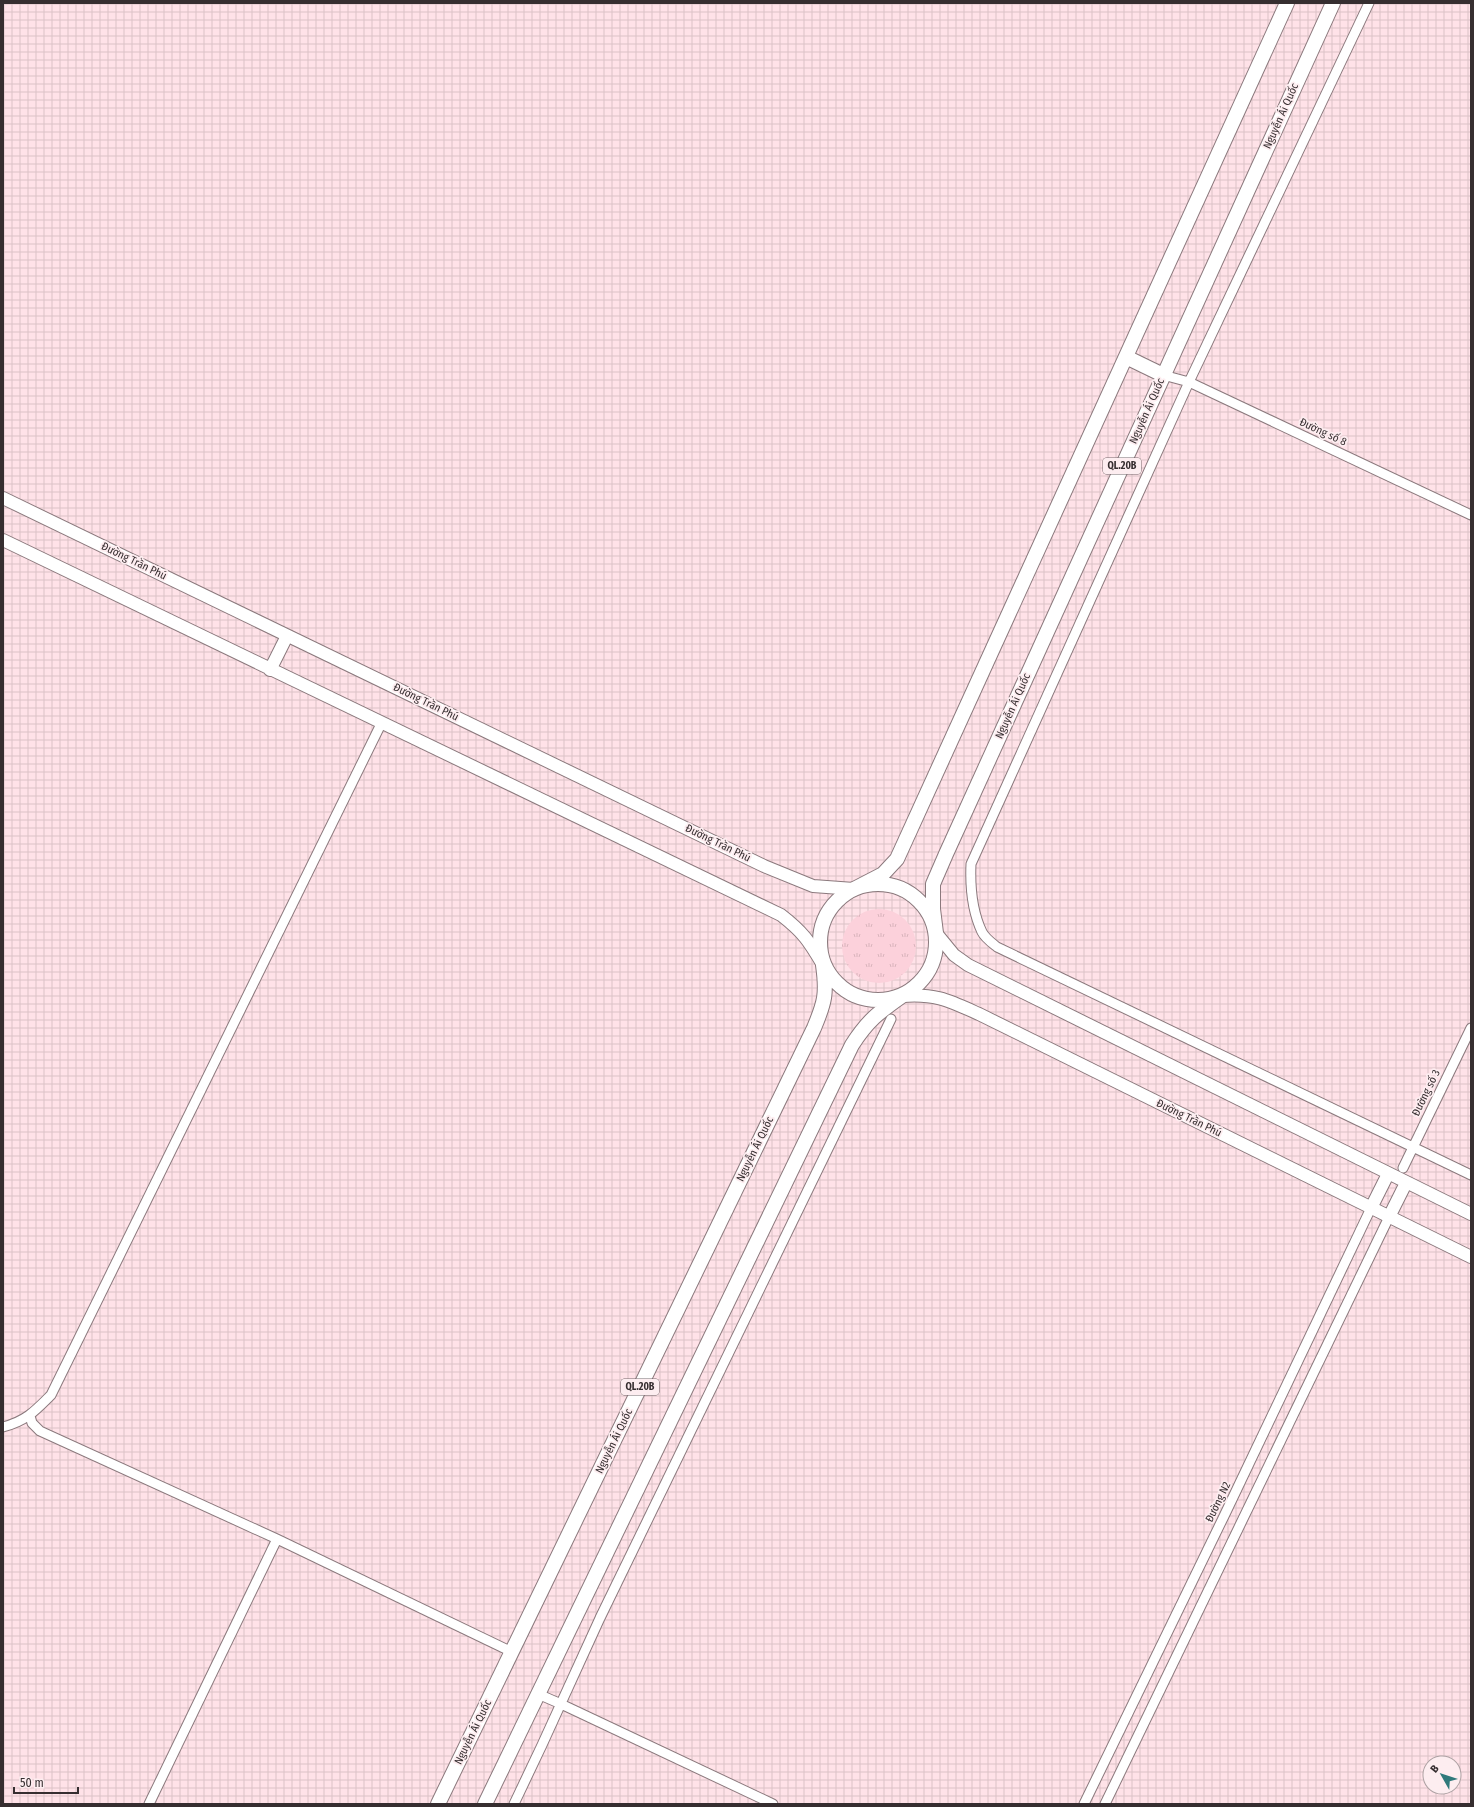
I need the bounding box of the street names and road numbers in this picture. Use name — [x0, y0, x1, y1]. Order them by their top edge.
street label: Nguyễn Ái Quốc — [1260, 80, 1301, 151]
street label: Nguyễn Ái Quốc — [1126, 375, 1167, 446]
street label: Đường số 8 — [1297, 415, 1349, 449]
road number: QL.20B — [1103, 458, 1141, 474]
street label: Đường Trần Phú — [99, 540, 169, 582]
street label: Nguyễn Ái Quốc — [992, 670, 1033, 741]
street label: Đường Trần Phú — [391, 681, 461, 723]
street label: Đường Trần Phú — [683, 822, 753, 864]
street label: Đường số 3 — [1409, 1068, 1443, 1118]
street label: Đường Trần Phú — [1154, 1097, 1224, 1139]
street label: Nguyễn Ái Quốc — [733, 1114, 776, 1184]
road number: QL.20B — [621, 1379, 659, 1395]
street label: Nguyễn Ái Quốc — [592, 1406, 635, 1476]
street label: Đường N2 — [1203, 1480, 1233, 1524]
street label: Nguyễn Ái Quốc — [451, 1697, 494, 1767]

